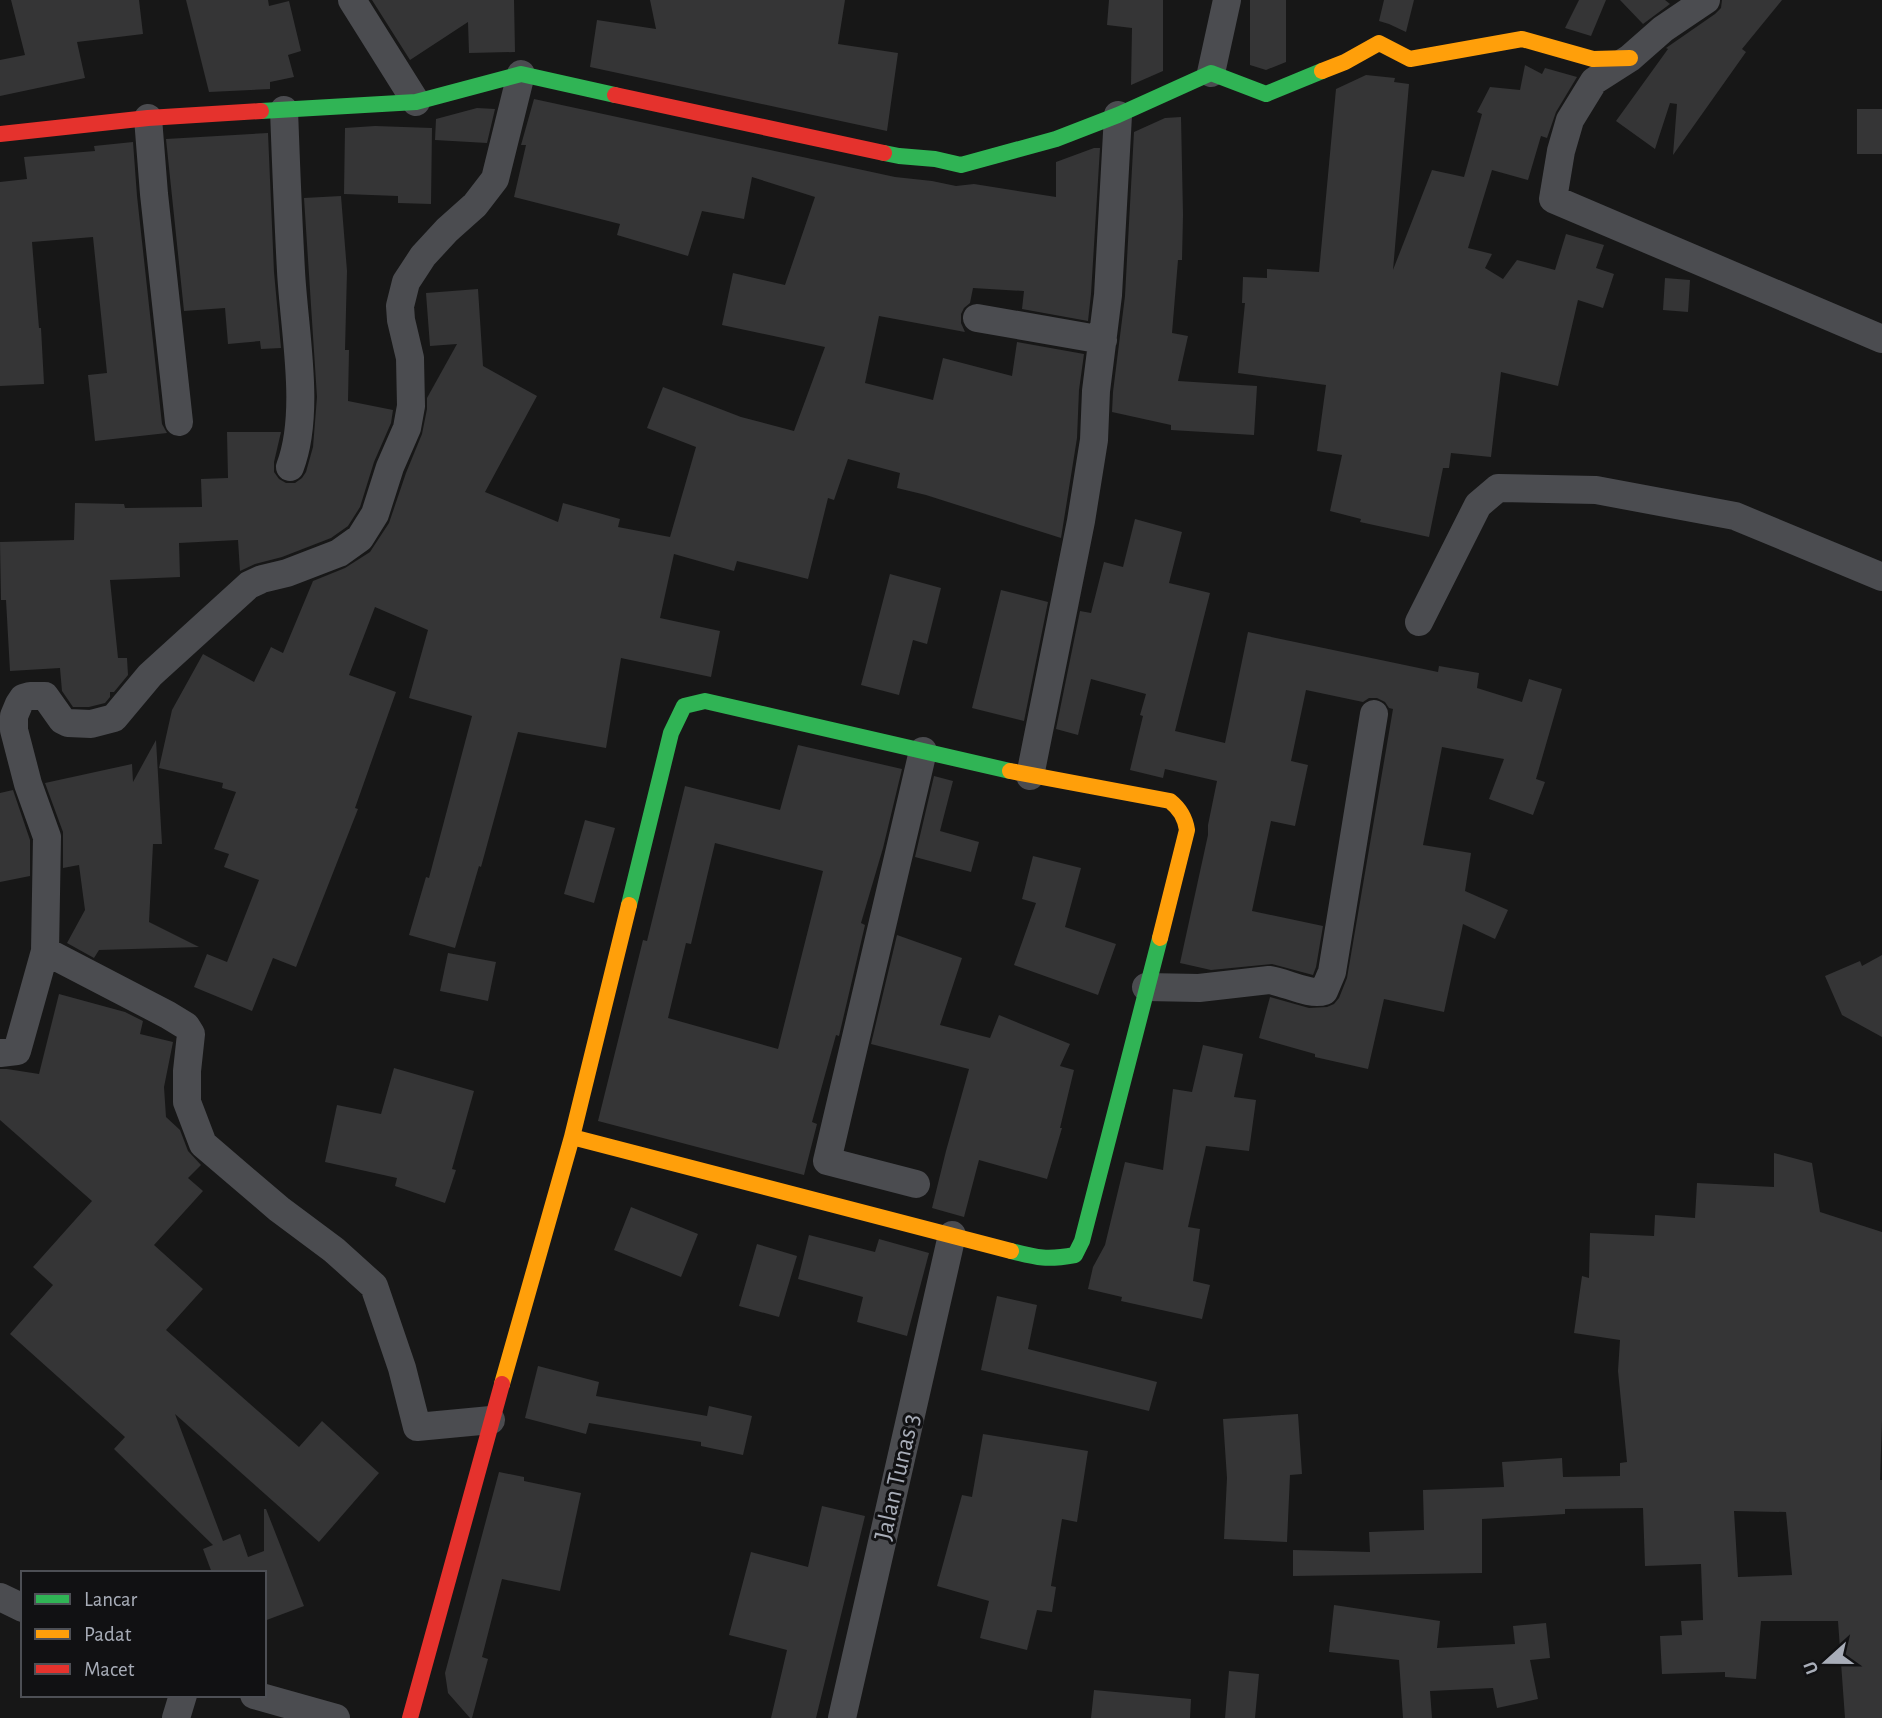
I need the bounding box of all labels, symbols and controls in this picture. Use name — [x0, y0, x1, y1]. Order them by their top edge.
street label: Jalan Tunas 3 — [870, 1411, 924, 1543]
legend — [21, 1571, 266, 1697]
text: Lancar — [84, 1589, 137, 1610]
text: Padat — [84, 1624, 132, 1645]
north arrow — [1791, 1627, 1861, 1697]
text: U — [1800, 1658, 1823, 1677]
text: Macet — [84, 1659, 135, 1680]

